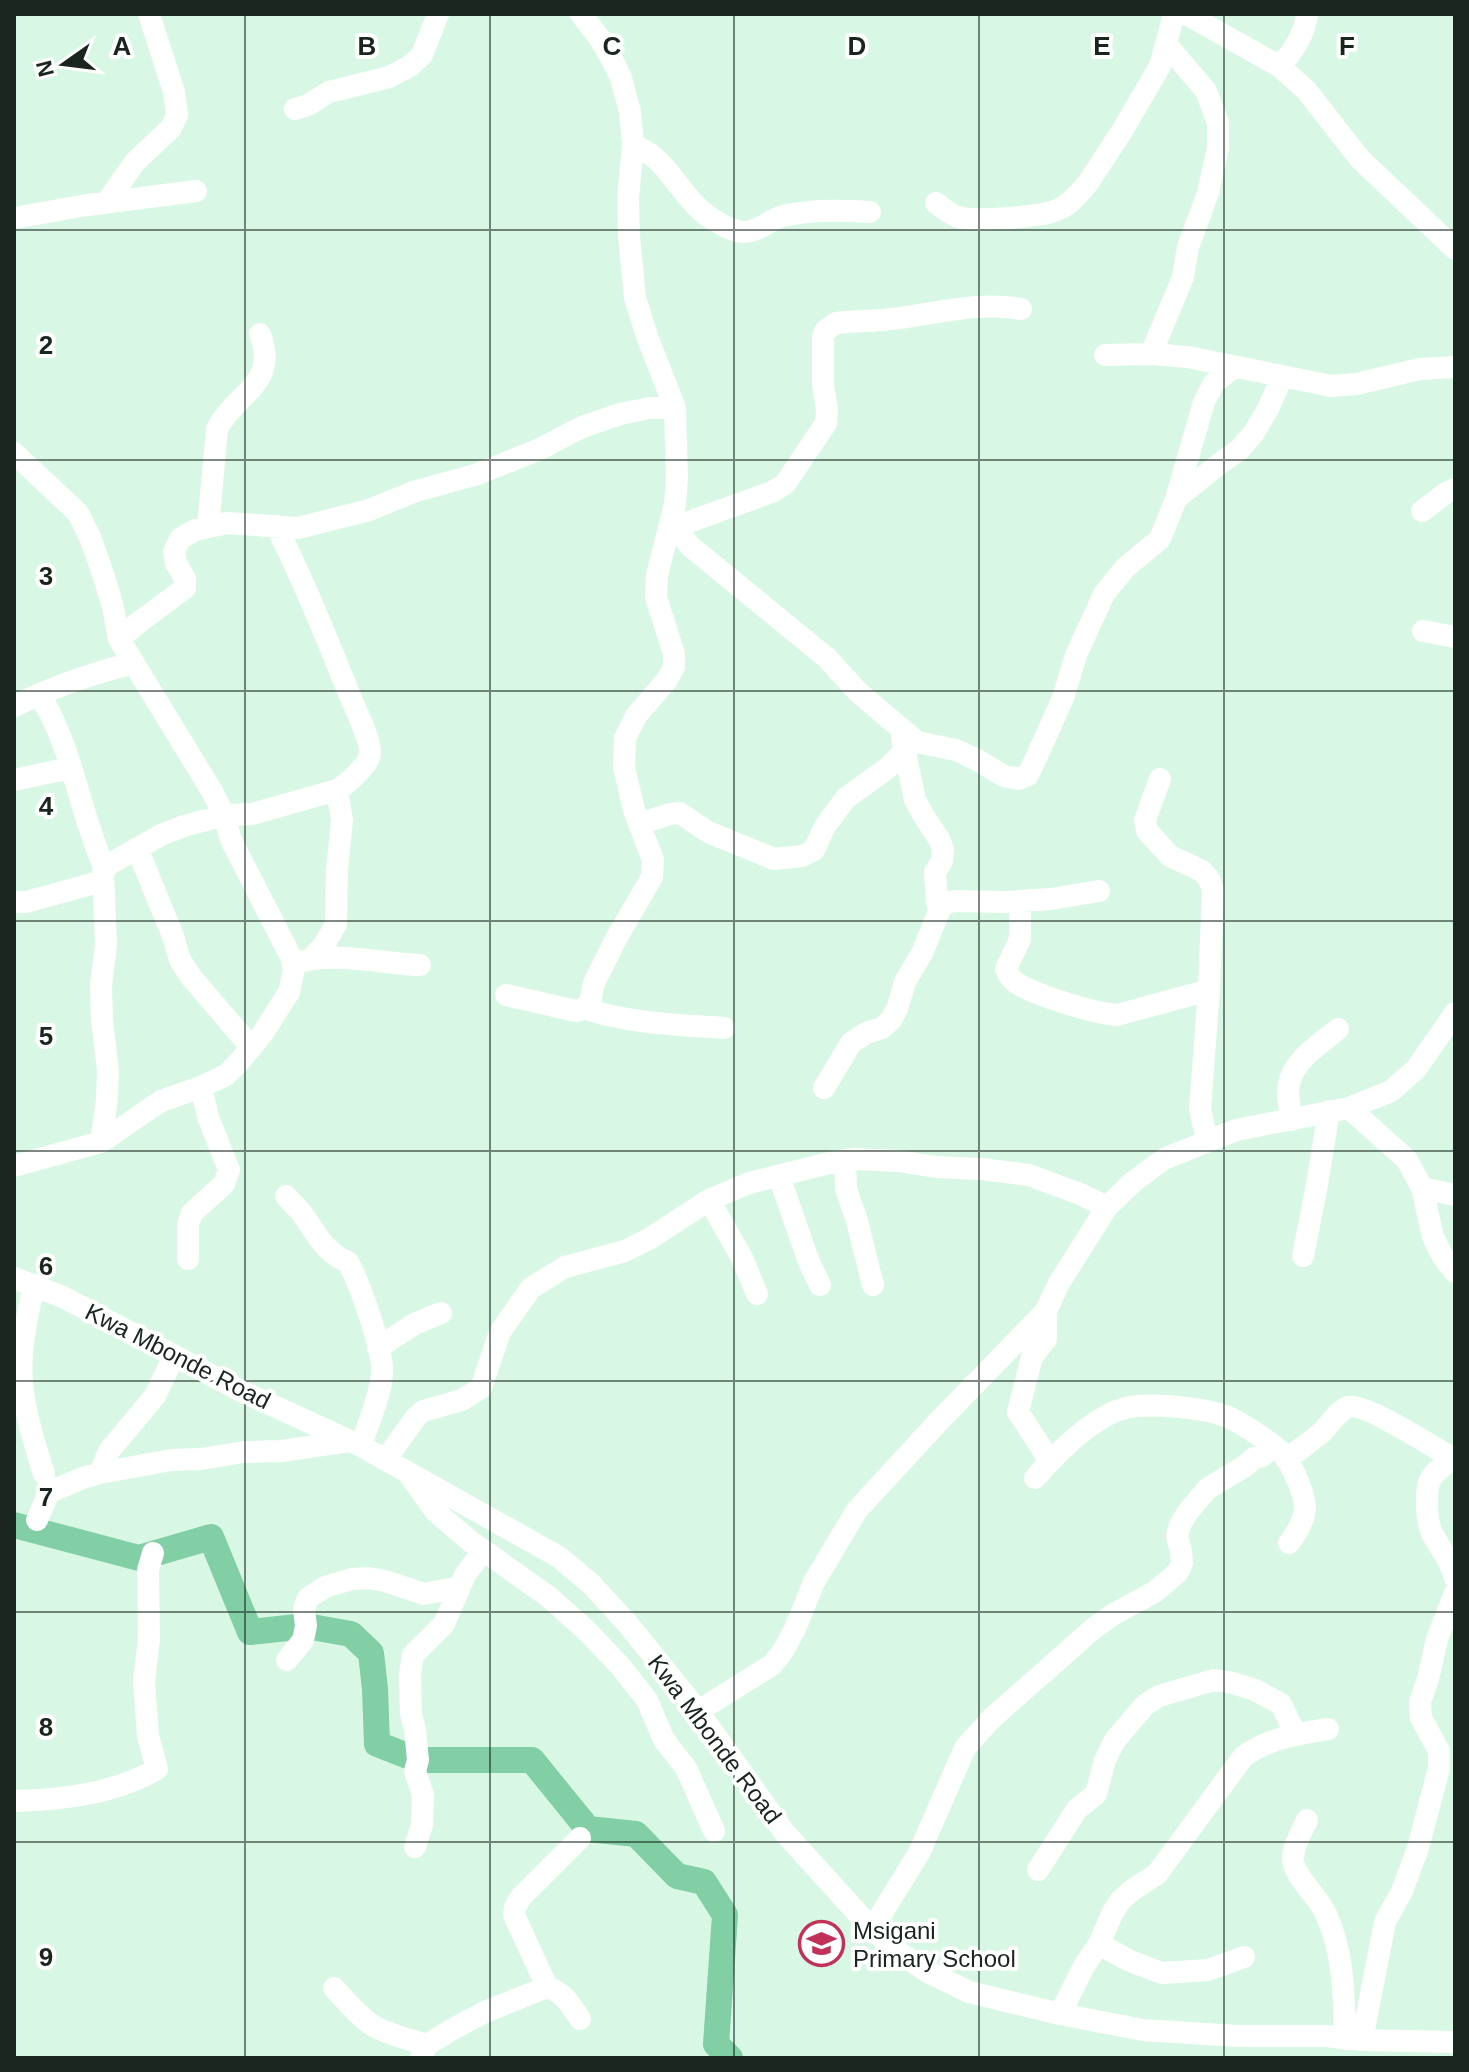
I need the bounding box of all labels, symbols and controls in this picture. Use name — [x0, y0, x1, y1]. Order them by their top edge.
north arrow — [24, 24, 104, 104]
text: A — [113, 31, 132, 61]
text: B — [358, 31, 376, 61]
text: C — [603, 31, 622, 61]
text: D — [848, 31, 866, 61]
text: E — [1093, 31, 1111, 61]
text: F — [1339, 31, 1355, 61]
text: N — [31, 58, 59, 79]
text: 2 — [39, 330, 53, 360]
text: 3 — [39, 561, 53, 591]
text: 4 — [39, 791, 54, 821]
text: 5 — [39, 1021, 53, 1051]
text: 6 — [39, 1251, 53, 1281]
street label: Kwa Mbonde Road — [81, 1298, 275, 1414]
text: 7 — [39, 1482, 53, 1512]
street label: Kwa Mbonde Road — [643, 1649, 787, 1829]
text: 8 — [39, 1712, 53, 1742]
place label: Msigani Primary School — [853, 1917, 1016, 1972]
school or university icon: Msigani Primary School — [798, 1920, 846, 1968]
text: 9 — [39, 1942, 53, 1972]

